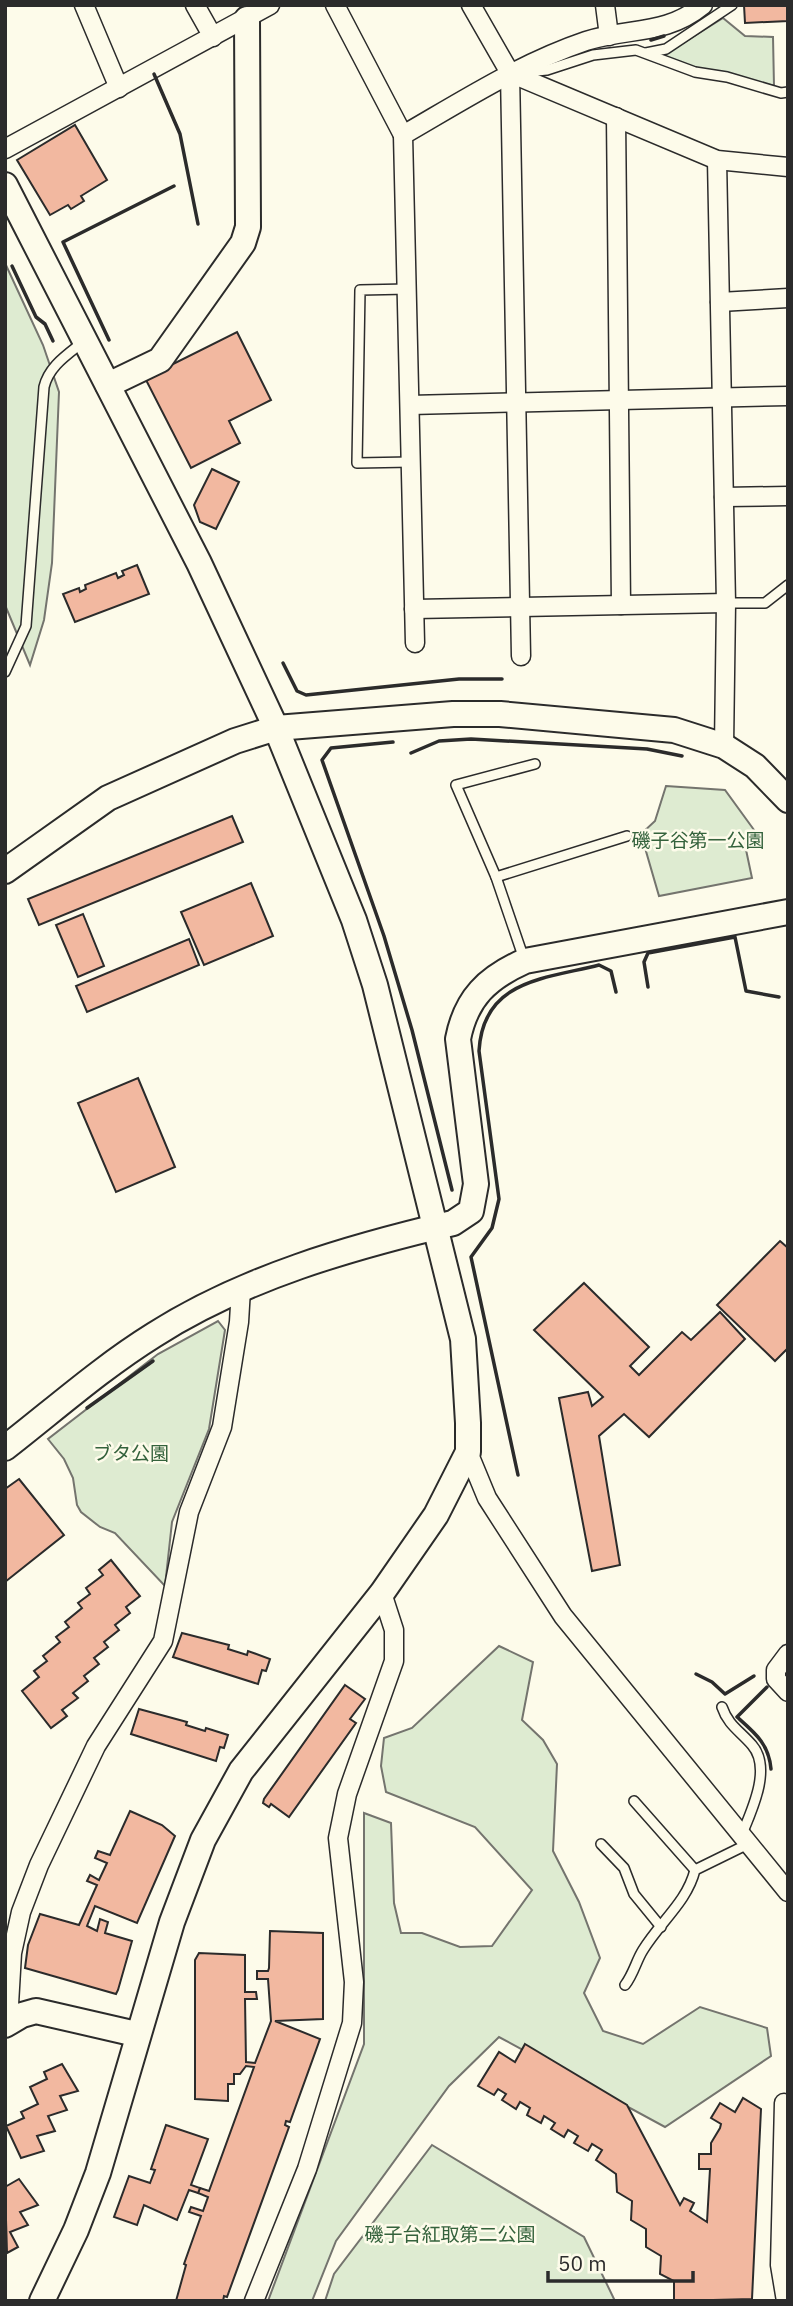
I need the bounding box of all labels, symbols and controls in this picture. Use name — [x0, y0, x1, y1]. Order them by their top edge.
park label: 磯子谷第一公園 — [631, 828, 765, 852]
park label: ブタ公園 — [93, 1441, 169, 1465]
park label: 磯子台紅取第二公園 — [364, 2222, 536, 2246]
scale bar — [548, 2240, 693, 2284]
text: 50 m — [558, 2249, 607, 2277]

